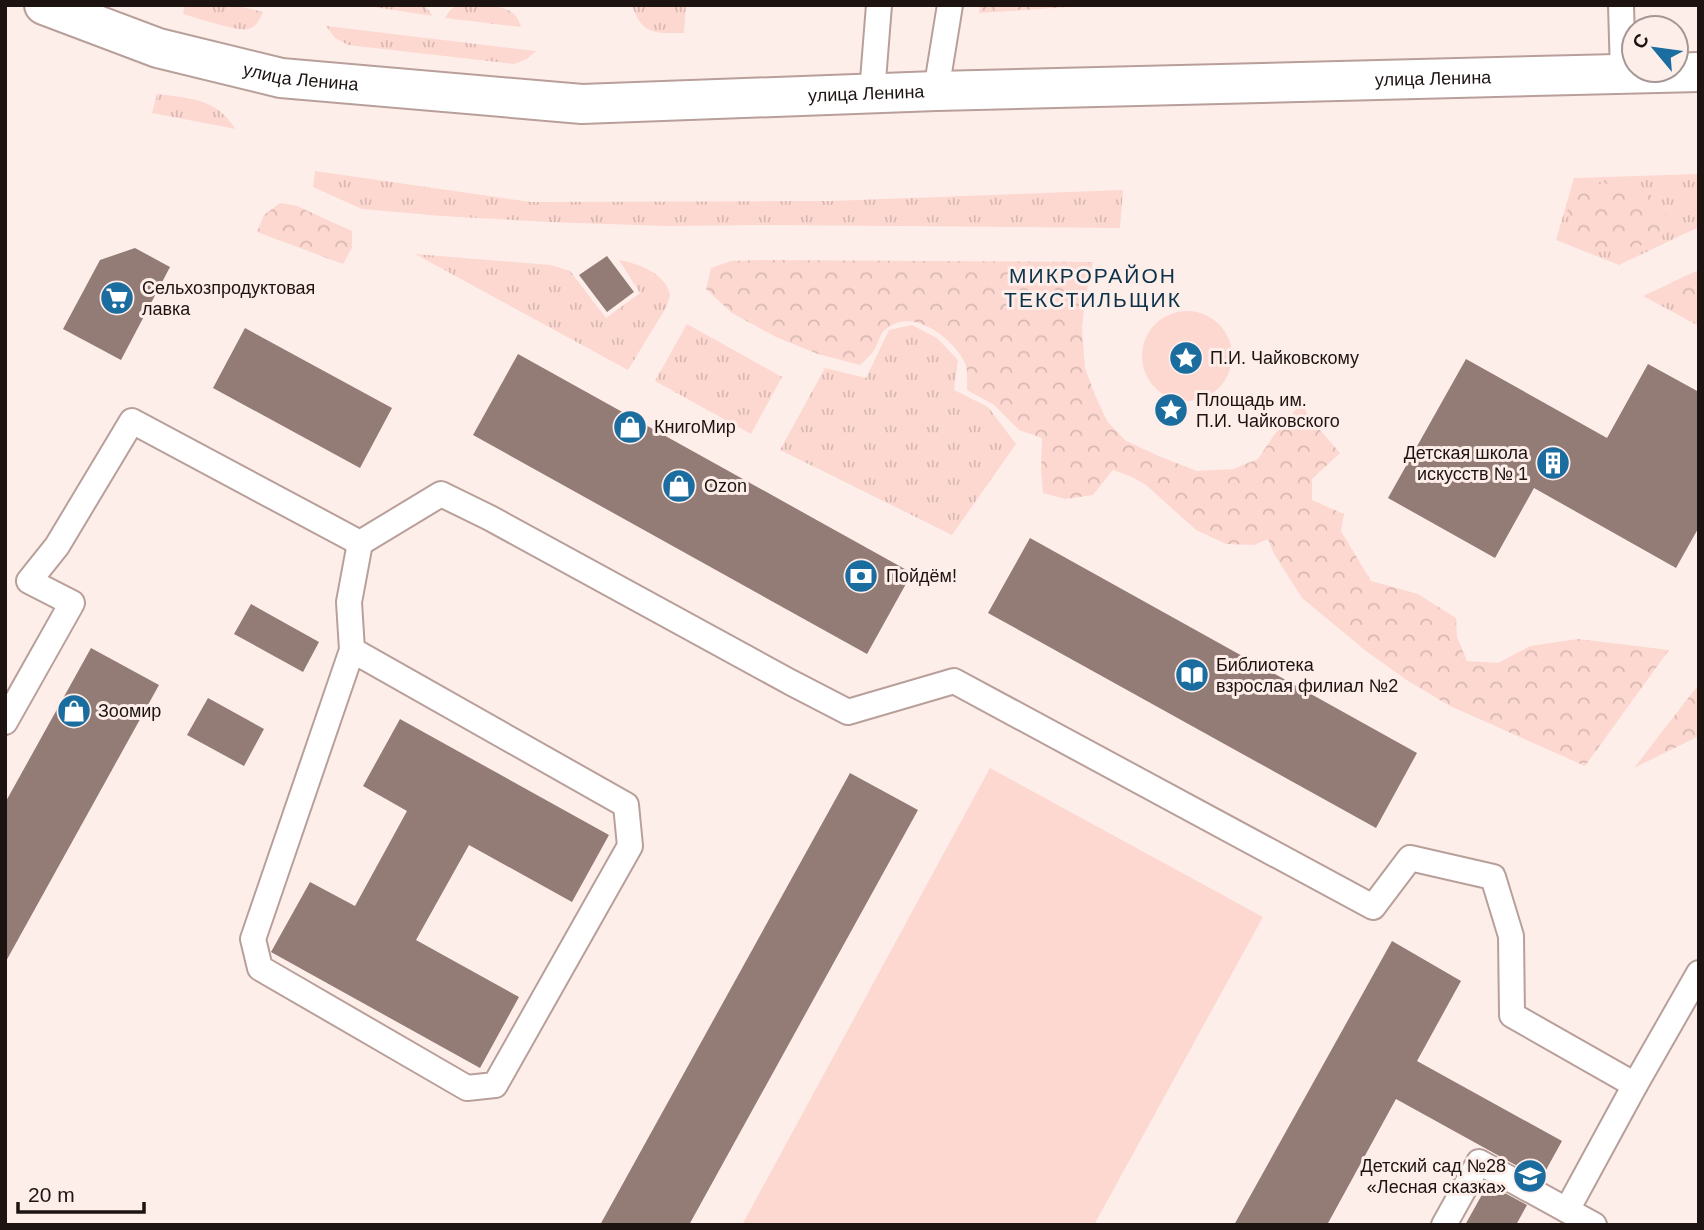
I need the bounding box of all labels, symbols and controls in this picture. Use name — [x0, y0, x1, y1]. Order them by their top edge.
north arrow — [1620, 14, 1690, 84]
text: С — [1628, 30, 1653, 52]
street label: улица Ленина — [241, 59, 360, 95]
street label: улица Ленина — [1375, 67, 1492, 90]
street label: улица Ленина — [808, 81, 926, 106]
district label: МИКРОРАЙОН ТЕКСТИЛЬЩИК — [1004, 264, 1182, 311]
place label: Сельхозпродуктовая лавка — [142, 278, 315, 319]
supermarket icon: Сельхозпродуктовая лавка — [98, 279, 136, 317]
place icon: П.И. Чайковскому — [1167, 339, 1205, 377]
place label: П.И. Чайковскому — [1210, 348, 1359, 368]
place label: Площадь им. П.И. Чайковского — [1196, 390, 1340, 431]
place icon: Площадь им. П.И. Чайковского — [1152, 391, 1190, 429]
shop icon: КнигоМир — [611, 408, 649, 446]
place label: КнигоМир — [654, 417, 736, 437]
place label: Детская школа искусств № 1 — [1404, 443, 1529, 484]
building icon: Детская школа искусств № 1 — [1534, 444, 1572, 482]
shop icon: Ozon — [660, 467, 698, 505]
place label: Ozon — [704, 476, 747, 496]
bank icon: Пойдём! — [842, 557, 880, 595]
place label: Пойдём! — [886, 566, 957, 586]
place label: Библиотека взрослая филиал №2 — [1216, 655, 1398, 696]
library icon: Библиотека взрослая филиал №2 — [1173, 656, 1211, 694]
shop icon: Зоомир — [55, 692, 93, 730]
place label: Зоомир — [98, 701, 161, 721]
place label: Детский сад №28 «Лесная сказка» — [1361, 1156, 1506, 1197]
school or university icon: Детский сад №28 «Лесная сказка» — [1511, 1157, 1549, 1195]
scale bar — [18, 1170, 144, 1214]
text: 20 m — [28, 1183, 75, 1206]

